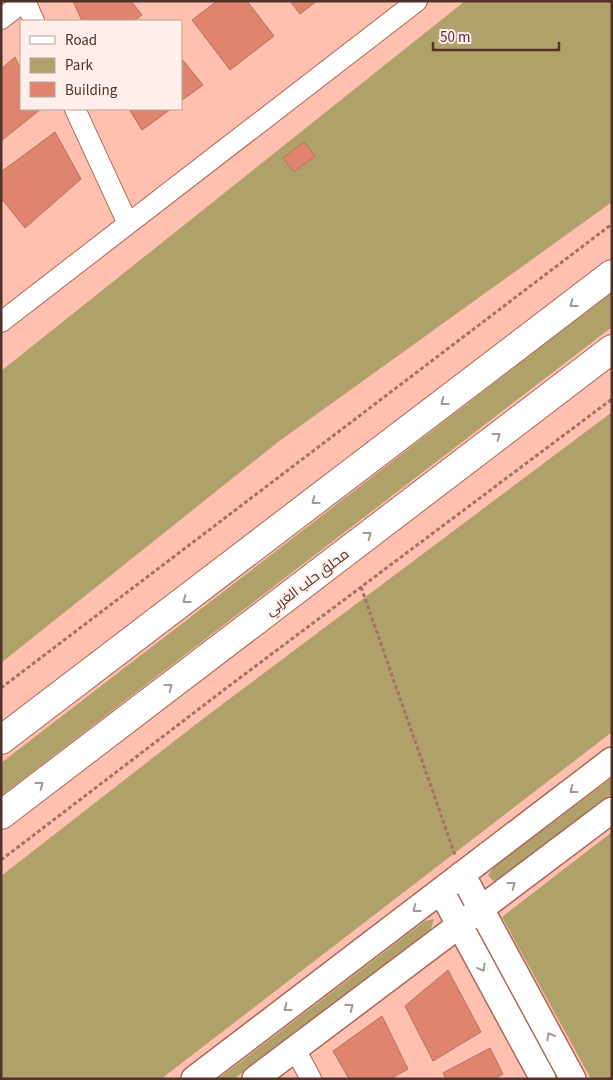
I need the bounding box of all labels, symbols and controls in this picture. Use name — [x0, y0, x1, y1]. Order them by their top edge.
legend — [20, 20, 182, 110]
scale bar — [433, 20, 559, 52]
text: 50 m — [440, 27, 470, 48]
text: Road — [65, 30, 97, 51]
text: Park — [65, 55, 94, 76]
text: Building — [65, 80, 118, 101]
one-way arrow — [569, 298, 579, 307]
one-way arrow — [441, 397, 450, 405]
one-way arrow — [491, 434, 500, 442]
one-way arrow — [311, 495, 321, 504]
one-way arrow — [362, 532, 372, 541]
street label: محلق حلب الغربي — [262, 545, 354, 622]
one-way arrow — [183, 594, 192, 602]
one-way arrow — [163, 684, 173, 693]
one-way arrow — [34, 783, 43, 791]
one-way arrow — [570, 784, 579, 792]
one-way arrow — [506, 882, 516, 891]
one-way arrow — [413, 904, 422, 912]
one-way arrow — [476, 963, 486, 972]
one-way arrow — [283, 1002, 293, 1011]
one-way arrow — [344, 1005, 353, 1013]
one-way arrow — [546, 1032, 556, 1041]

